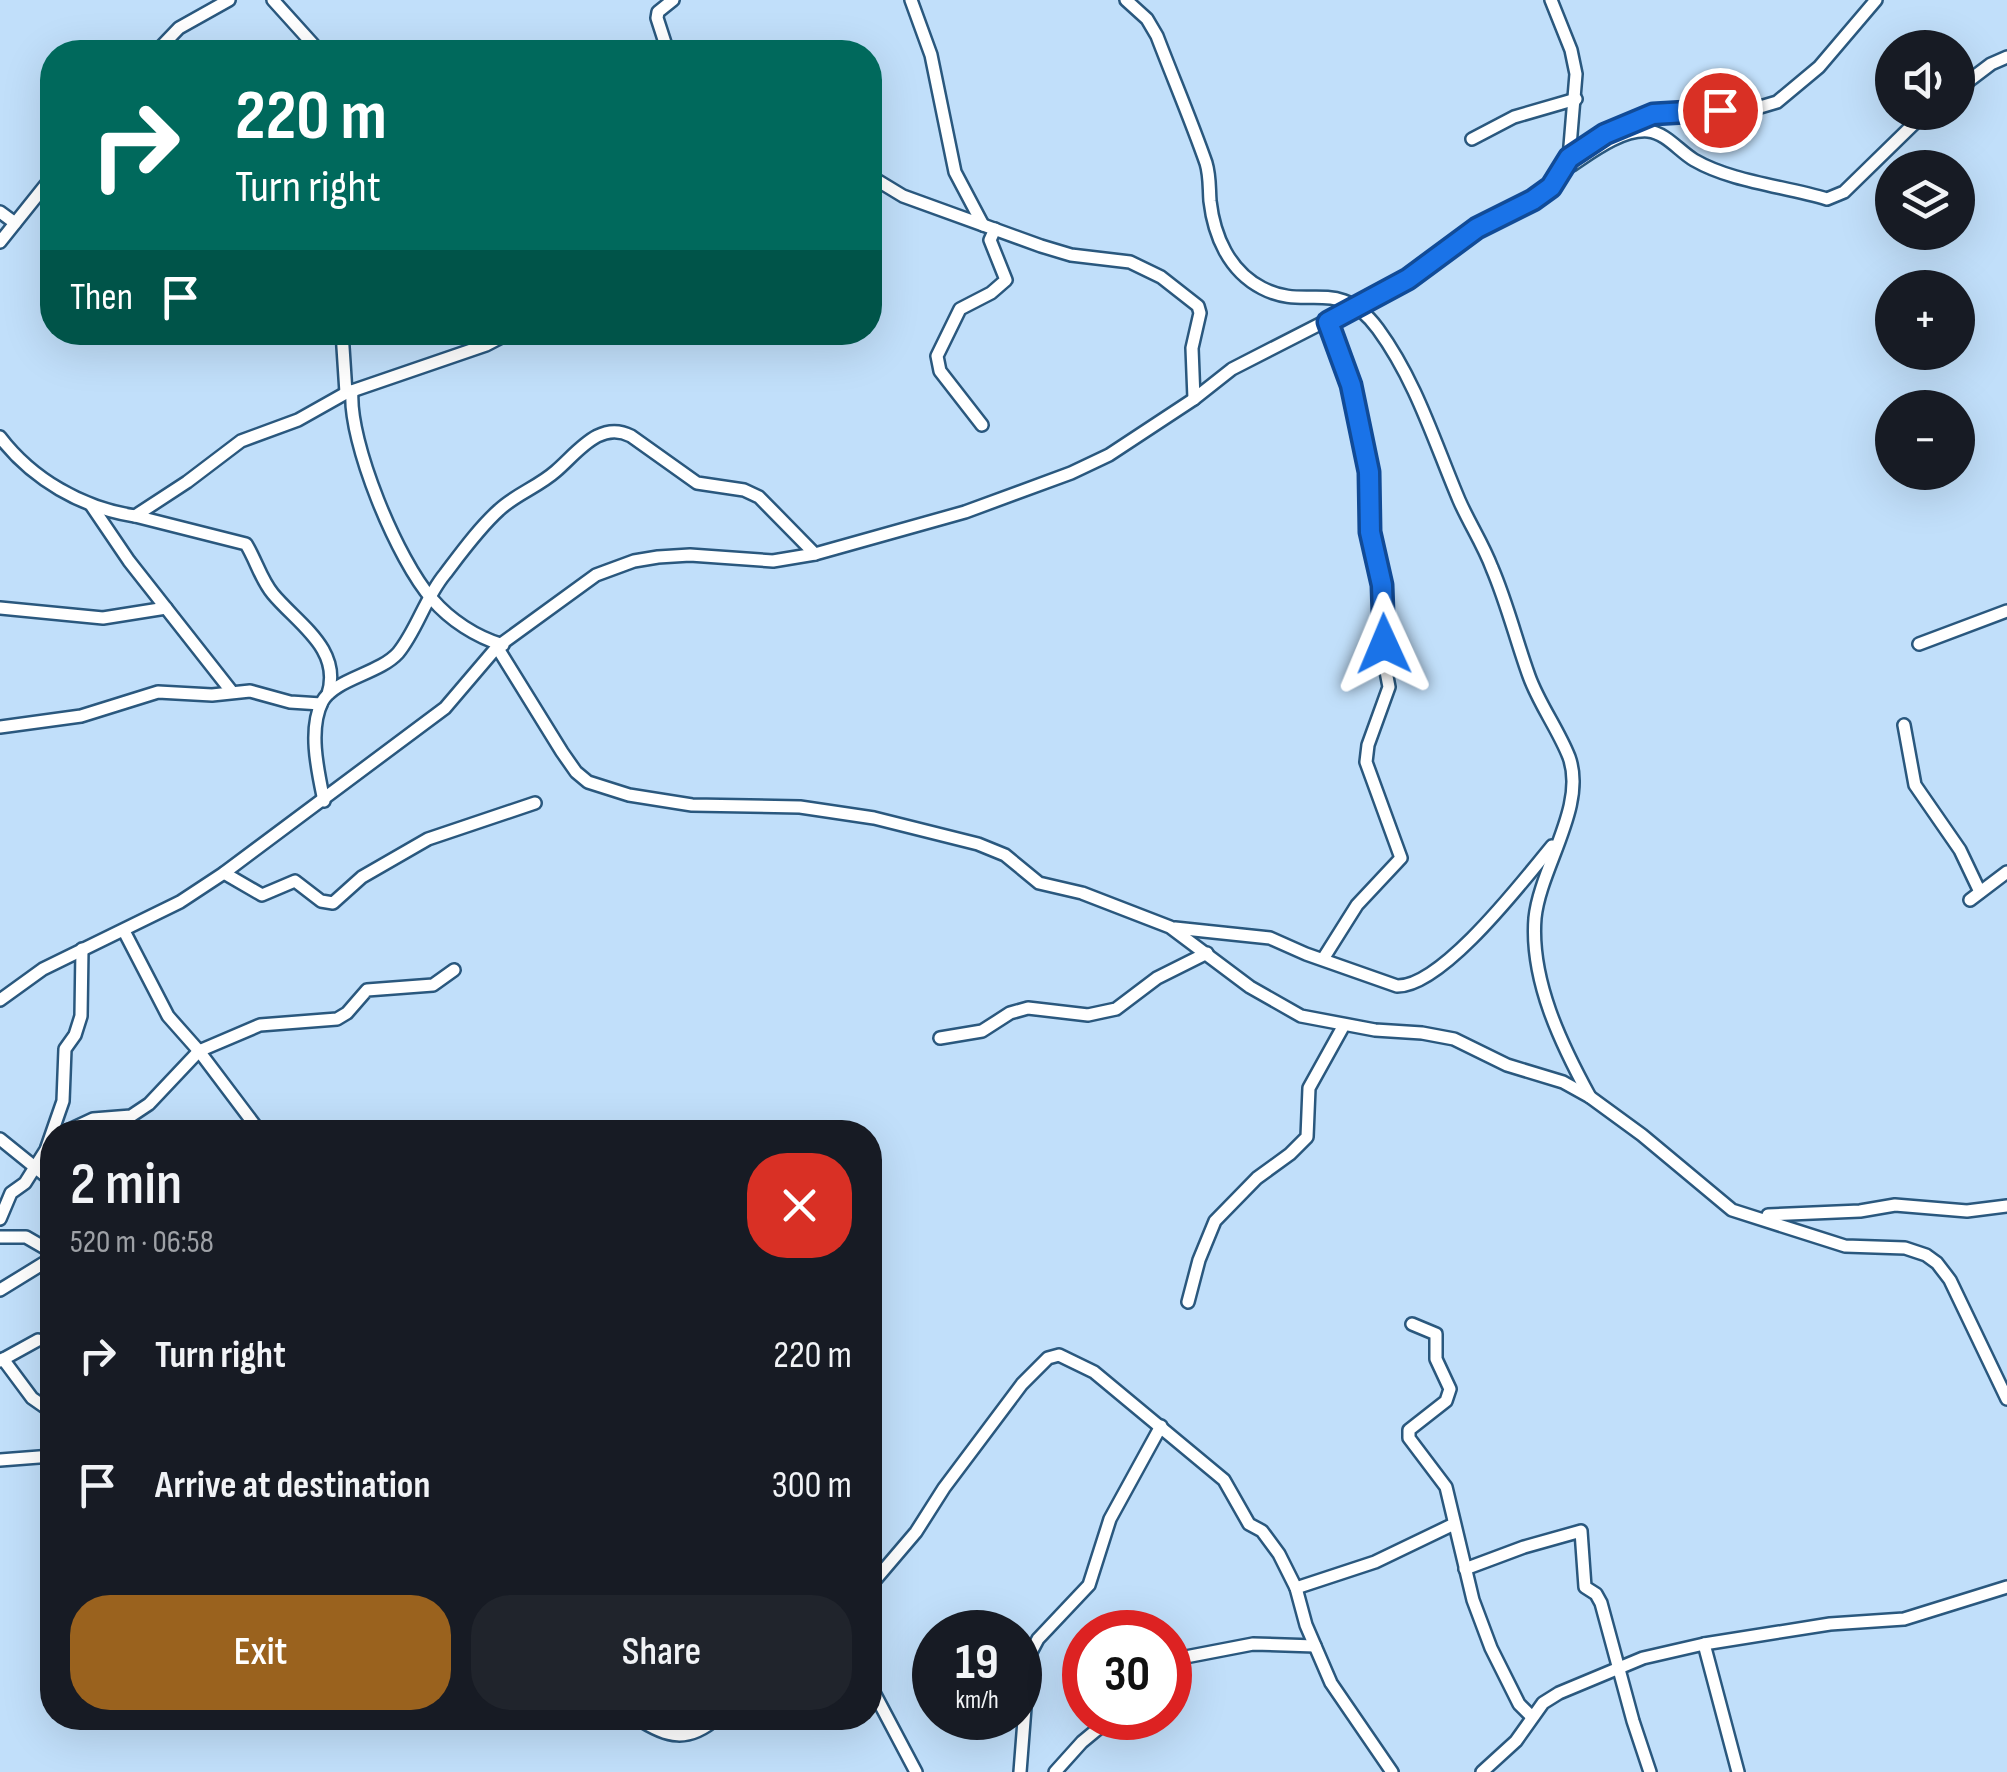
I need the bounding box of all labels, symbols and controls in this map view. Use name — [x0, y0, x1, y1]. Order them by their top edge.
map controls — [1875, 30, 1975, 490]
button: sound — [1875, 30, 1975, 130]
pin — [1678, 68, 1763, 153]
text: 220 m — [235, 75, 387, 159]
icon: right — [70, 80, 200, 210]
icon: arrive — [1693, 83, 1748, 138]
button: layers — [1875, 150, 1975, 250]
text: Turn right — [235, 160, 381, 215]
icon: arrive — [153, 270, 208, 325]
button: + — [1875, 270, 1975, 370]
text: Then — [70, 275, 133, 320]
button: − — [1875, 390, 1975, 490]
position arrow — [1332, 592, 1436, 696]
text: 2 min — [70, 1149, 182, 1221]
button: close — [747, 1153, 852, 1258]
text: 520 m · 06:58 — [70, 1223, 214, 1262]
icon: right — [70, 1328, 125, 1383]
text: Turn right — [155, 1333, 286, 1378]
text: 220 m — [773, 1333, 852, 1378]
icon: arrive — [70, 1458, 125, 1513]
text: Arrive at destination — [155, 1463, 430, 1508]
text: 300 m — [772, 1463, 852, 1508]
button: Exit — [70, 1595, 451, 1710]
button: Share — [471, 1595, 852, 1710]
speed limit sign: 30 — [1062, 1610, 1192, 1740]
text: 19 — [955, 1633, 999, 1693]
text: km/h — [955, 1685, 999, 1716]

